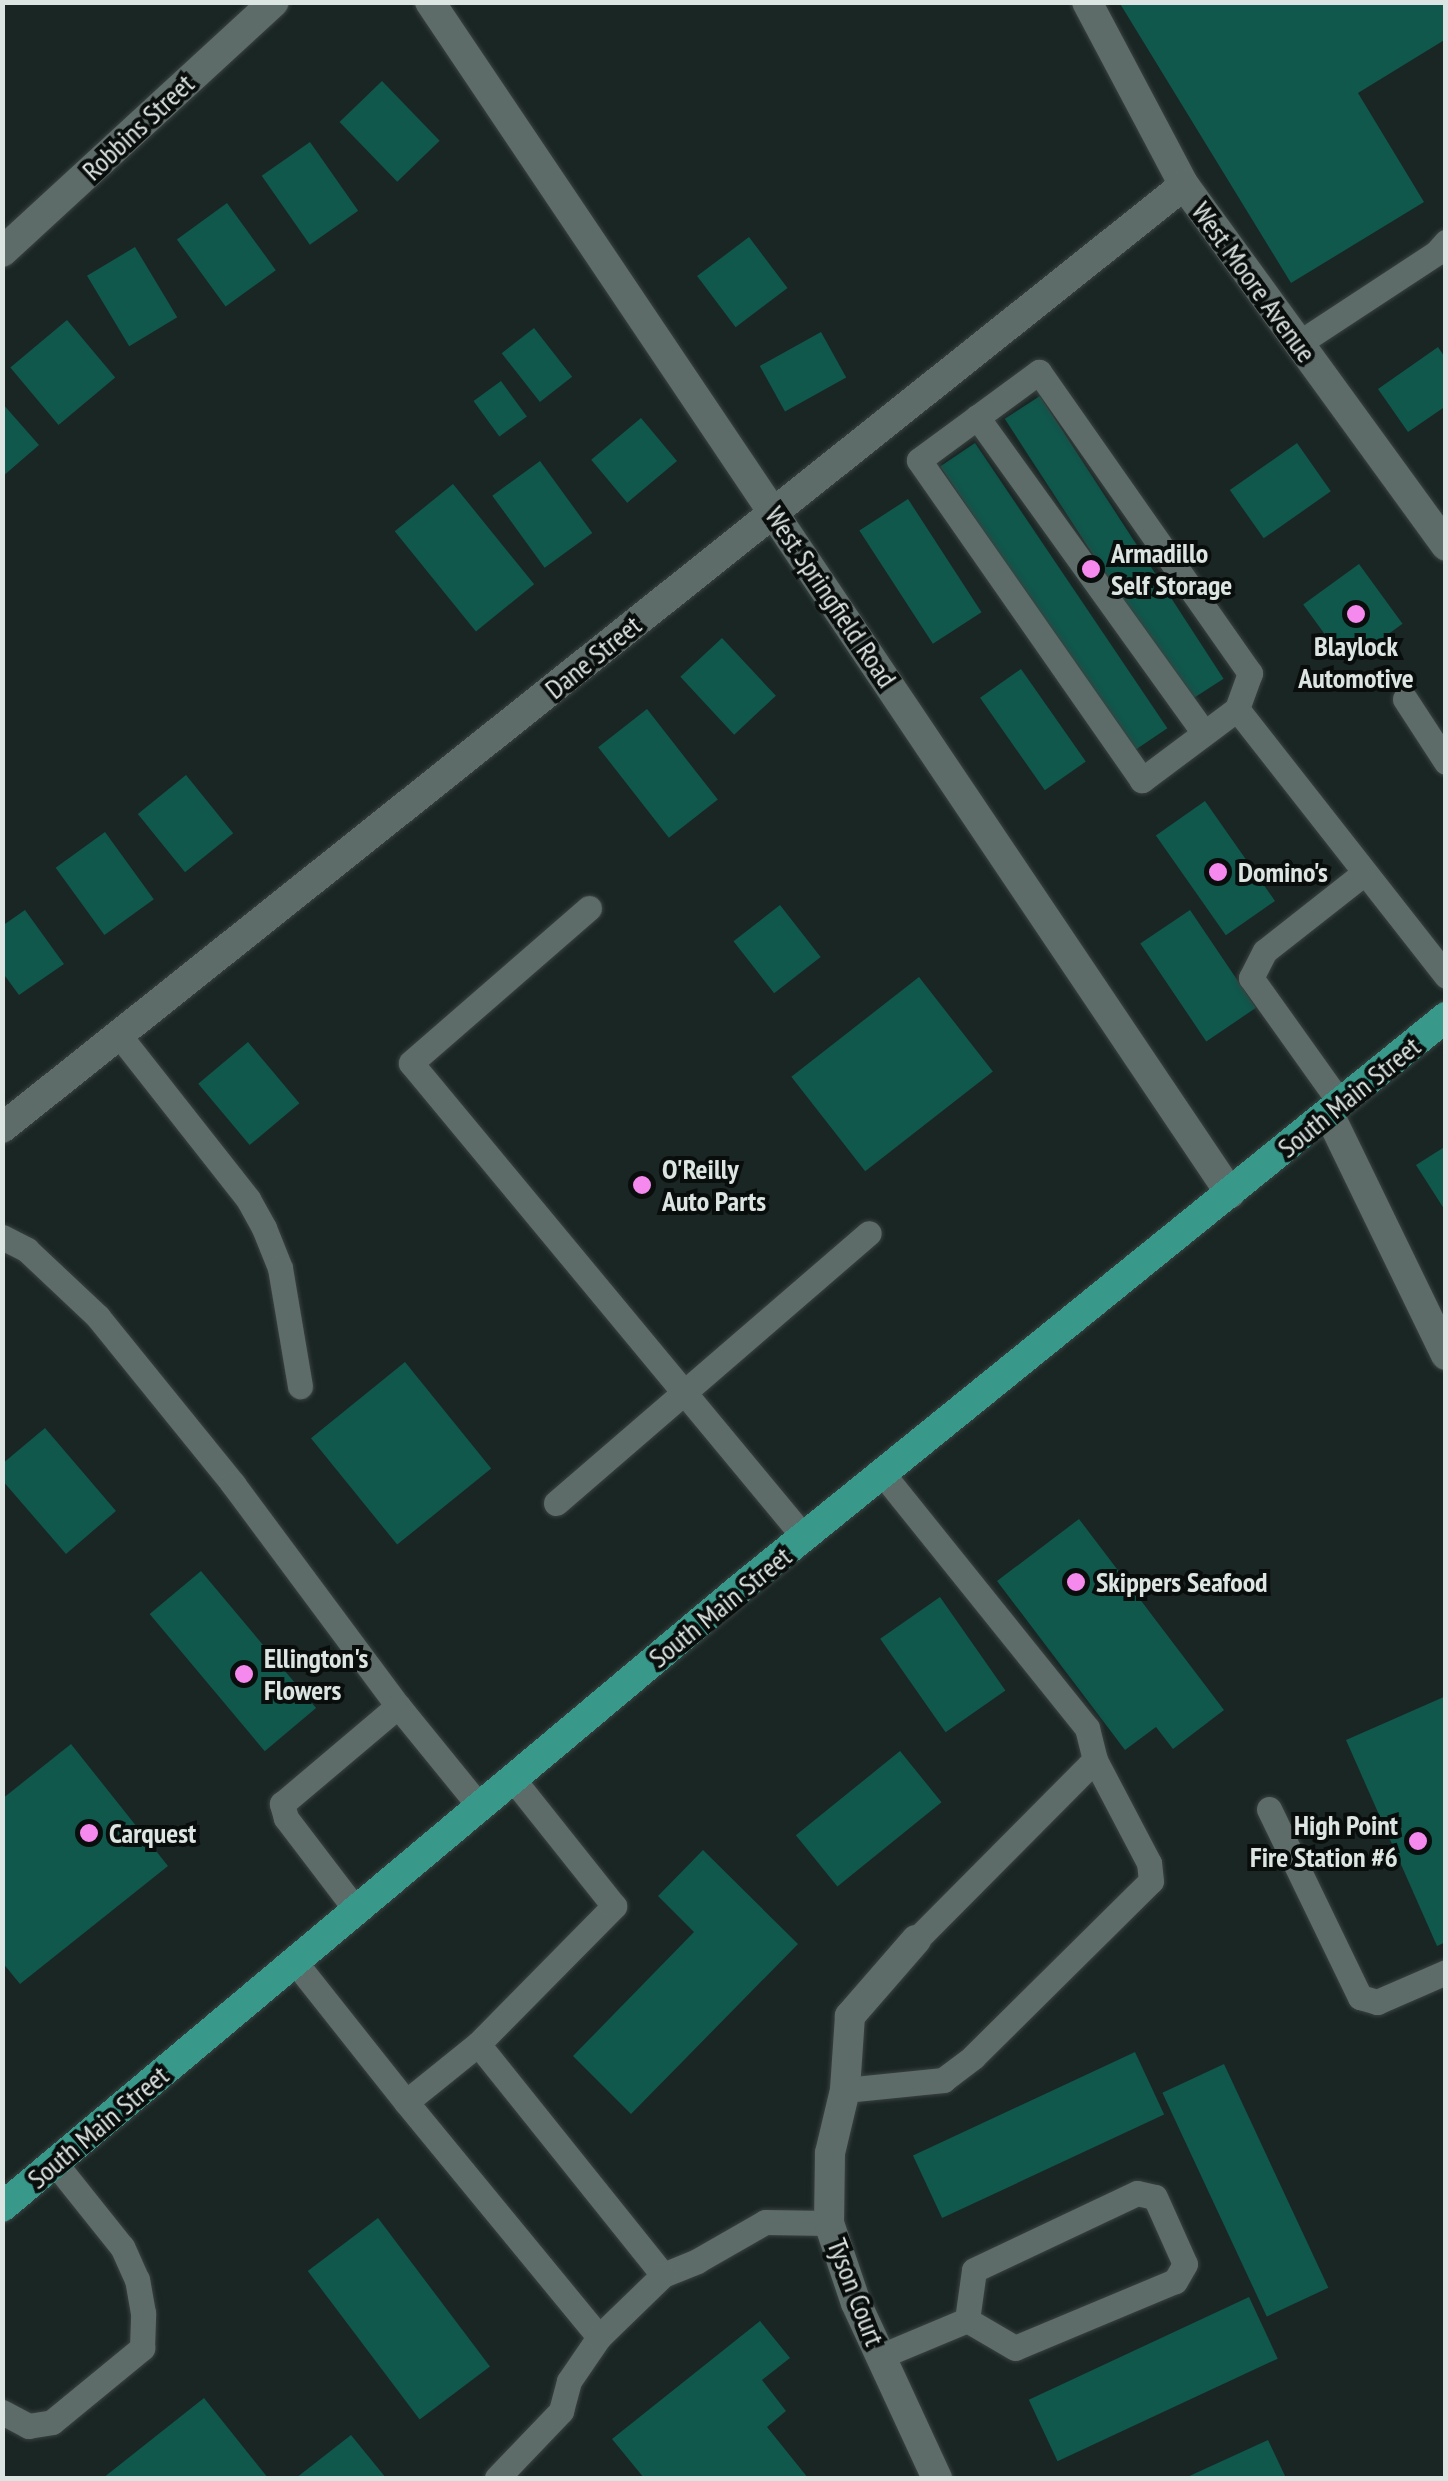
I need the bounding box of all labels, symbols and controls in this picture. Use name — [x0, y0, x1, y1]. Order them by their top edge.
street label: Robbins Street — [75, 67, 201, 187]
street label: West Moore Avenue — [1184, 195, 1324, 369]
street label: West Springfield Road — [758, 500, 904, 694]
place label: Armadillo Self Storage — [1111, 536, 1232, 602]
marker: Armadillo Self Storage — [1080, 558, 1102, 580]
marker: Blaylock Automotive — [1345, 603, 1367, 625]
street label: Dane Street — [538, 608, 648, 706]
place label: Blaylock Automotive — [1298, 629, 1414, 695]
place label: Domino's — [1238, 855, 1328, 889]
marker: Domino's — [1207, 861, 1229, 883]
street label: South Main Street — [1271, 1029, 1427, 1165]
place label: O'Reilly Auto Parts — [662, 1152, 766, 1218]
marker: O'Reilly Auto Parts — [631, 1174, 653, 1196]
street label: South Main Street — [642, 1539, 798, 1675]
place label: Skippers Seafood — [1096, 1565, 1268, 1599]
marker: Skippers Seafood — [1065, 1571, 1087, 1593]
place label: Ellington's Flowers — [264, 1641, 368, 1707]
marker: Ellington's Flowers — [233, 1663, 255, 1685]
place label: High Point Fire Station #6 — [1250, 1808, 1398, 1874]
place label: Carquest — [109, 1816, 196, 1850]
marker: Carquest — [78, 1822, 100, 1844]
marker: High Point Fire Station #6 — [1407, 1830, 1429, 1852]
street label: South Main Street — [21, 2058, 175, 2196]
street label: Tyson Court — [820, 2234, 892, 2350]

